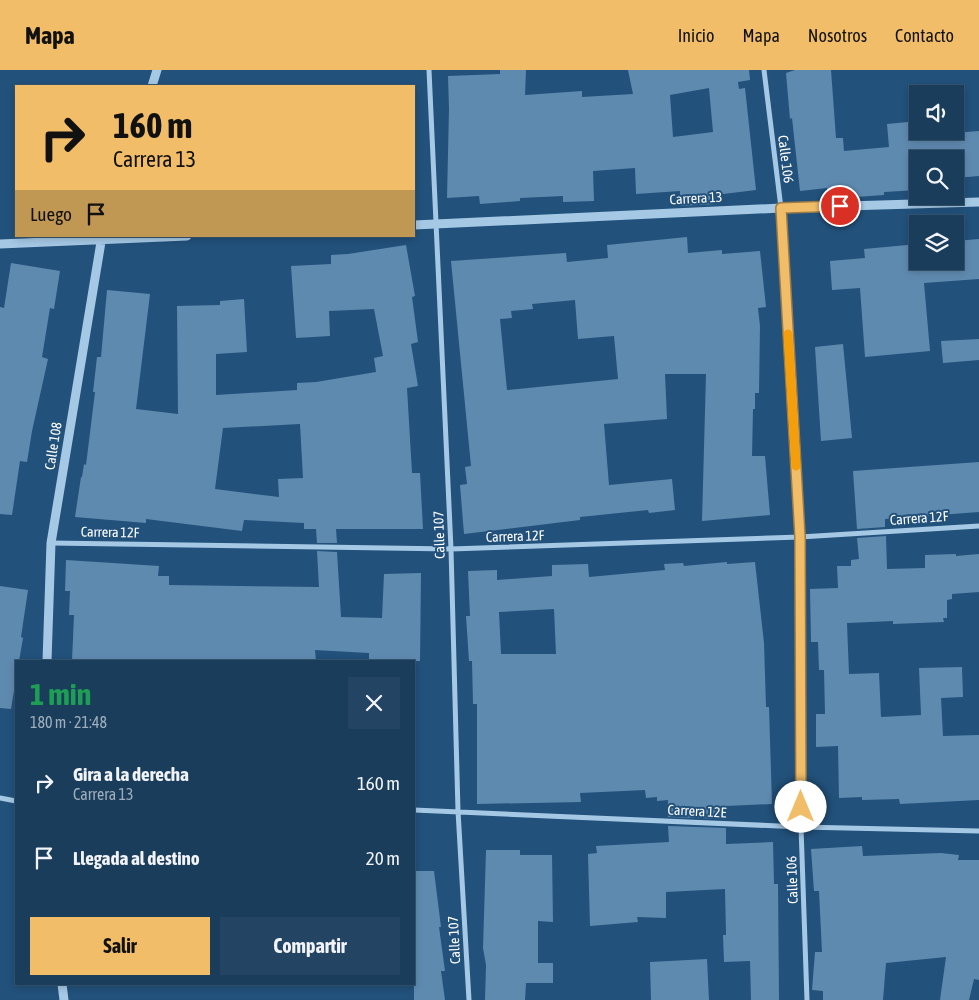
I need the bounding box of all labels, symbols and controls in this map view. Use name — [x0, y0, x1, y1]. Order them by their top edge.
text: Mapa — [25, 22, 75, 49]
text: Inicio — [678, 25, 714, 46]
text: Mapa — [742, 25, 780, 46]
text: Nosotros — [808, 25, 867, 46]
text: Contacto — [895, 25, 954, 46]
map controls — [909, 85, 964, 270]
button: sound — [909, 85, 964, 140]
icon: right — [30, 105, 95, 170]
text: 160 m — [113, 105, 192, 145]
street label: Calle 106 — [775, 134, 797, 184]
text: Carrera 13 — [113, 146, 196, 172]
button: search — [909, 150, 964, 205]
pin — [819, 185, 861, 227]
street label: Carrera 13 — [669, 189, 723, 207]
icon: arrive — [826, 192, 854, 220]
icon: arrive — [82, 200, 110, 228]
text: Luego — [30, 203, 72, 225]
button: layers — [909, 215, 964, 270]
street label: Calle 108 — [41, 421, 65, 471]
street label: Carrera 12F — [889, 508, 949, 528]
street label: Calle 107 — [430, 511, 448, 559]
street label: Carrera 12F — [81, 523, 140, 541]
street label: Carrera 12F — [485, 527, 545, 545]
text: 1 min — [30, 677, 91, 711]
button: close — [348, 677, 400, 729]
text: 180 m · 21:48 — [30, 713, 107, 731]
text: Gira a la derecha — [73, 763, 189, 785]
icon: right — [30, 769, 58, 797]
text: 160 m — [357, 772, 400, 794]
position arrow — [774, 780, 826, 832]
text: Carrera 13 — [73, 785, 133, 803]
street label: Carrera 12E — [667, 801, 727, 821]
icon: arrive — [30, 844, 58, 872]
text: Llegada al destino — [73, 847, 200, 869]
text: 20 m — [366, 847, 400, 869]
street label: Calle 106 — [783, 855, 801, 904]
street label: Calle 107 — [445, 916, 463, 964]
button: Salir — [30, 917, 210, 975]
button: Compartir — [220, 917, 400, 975]

